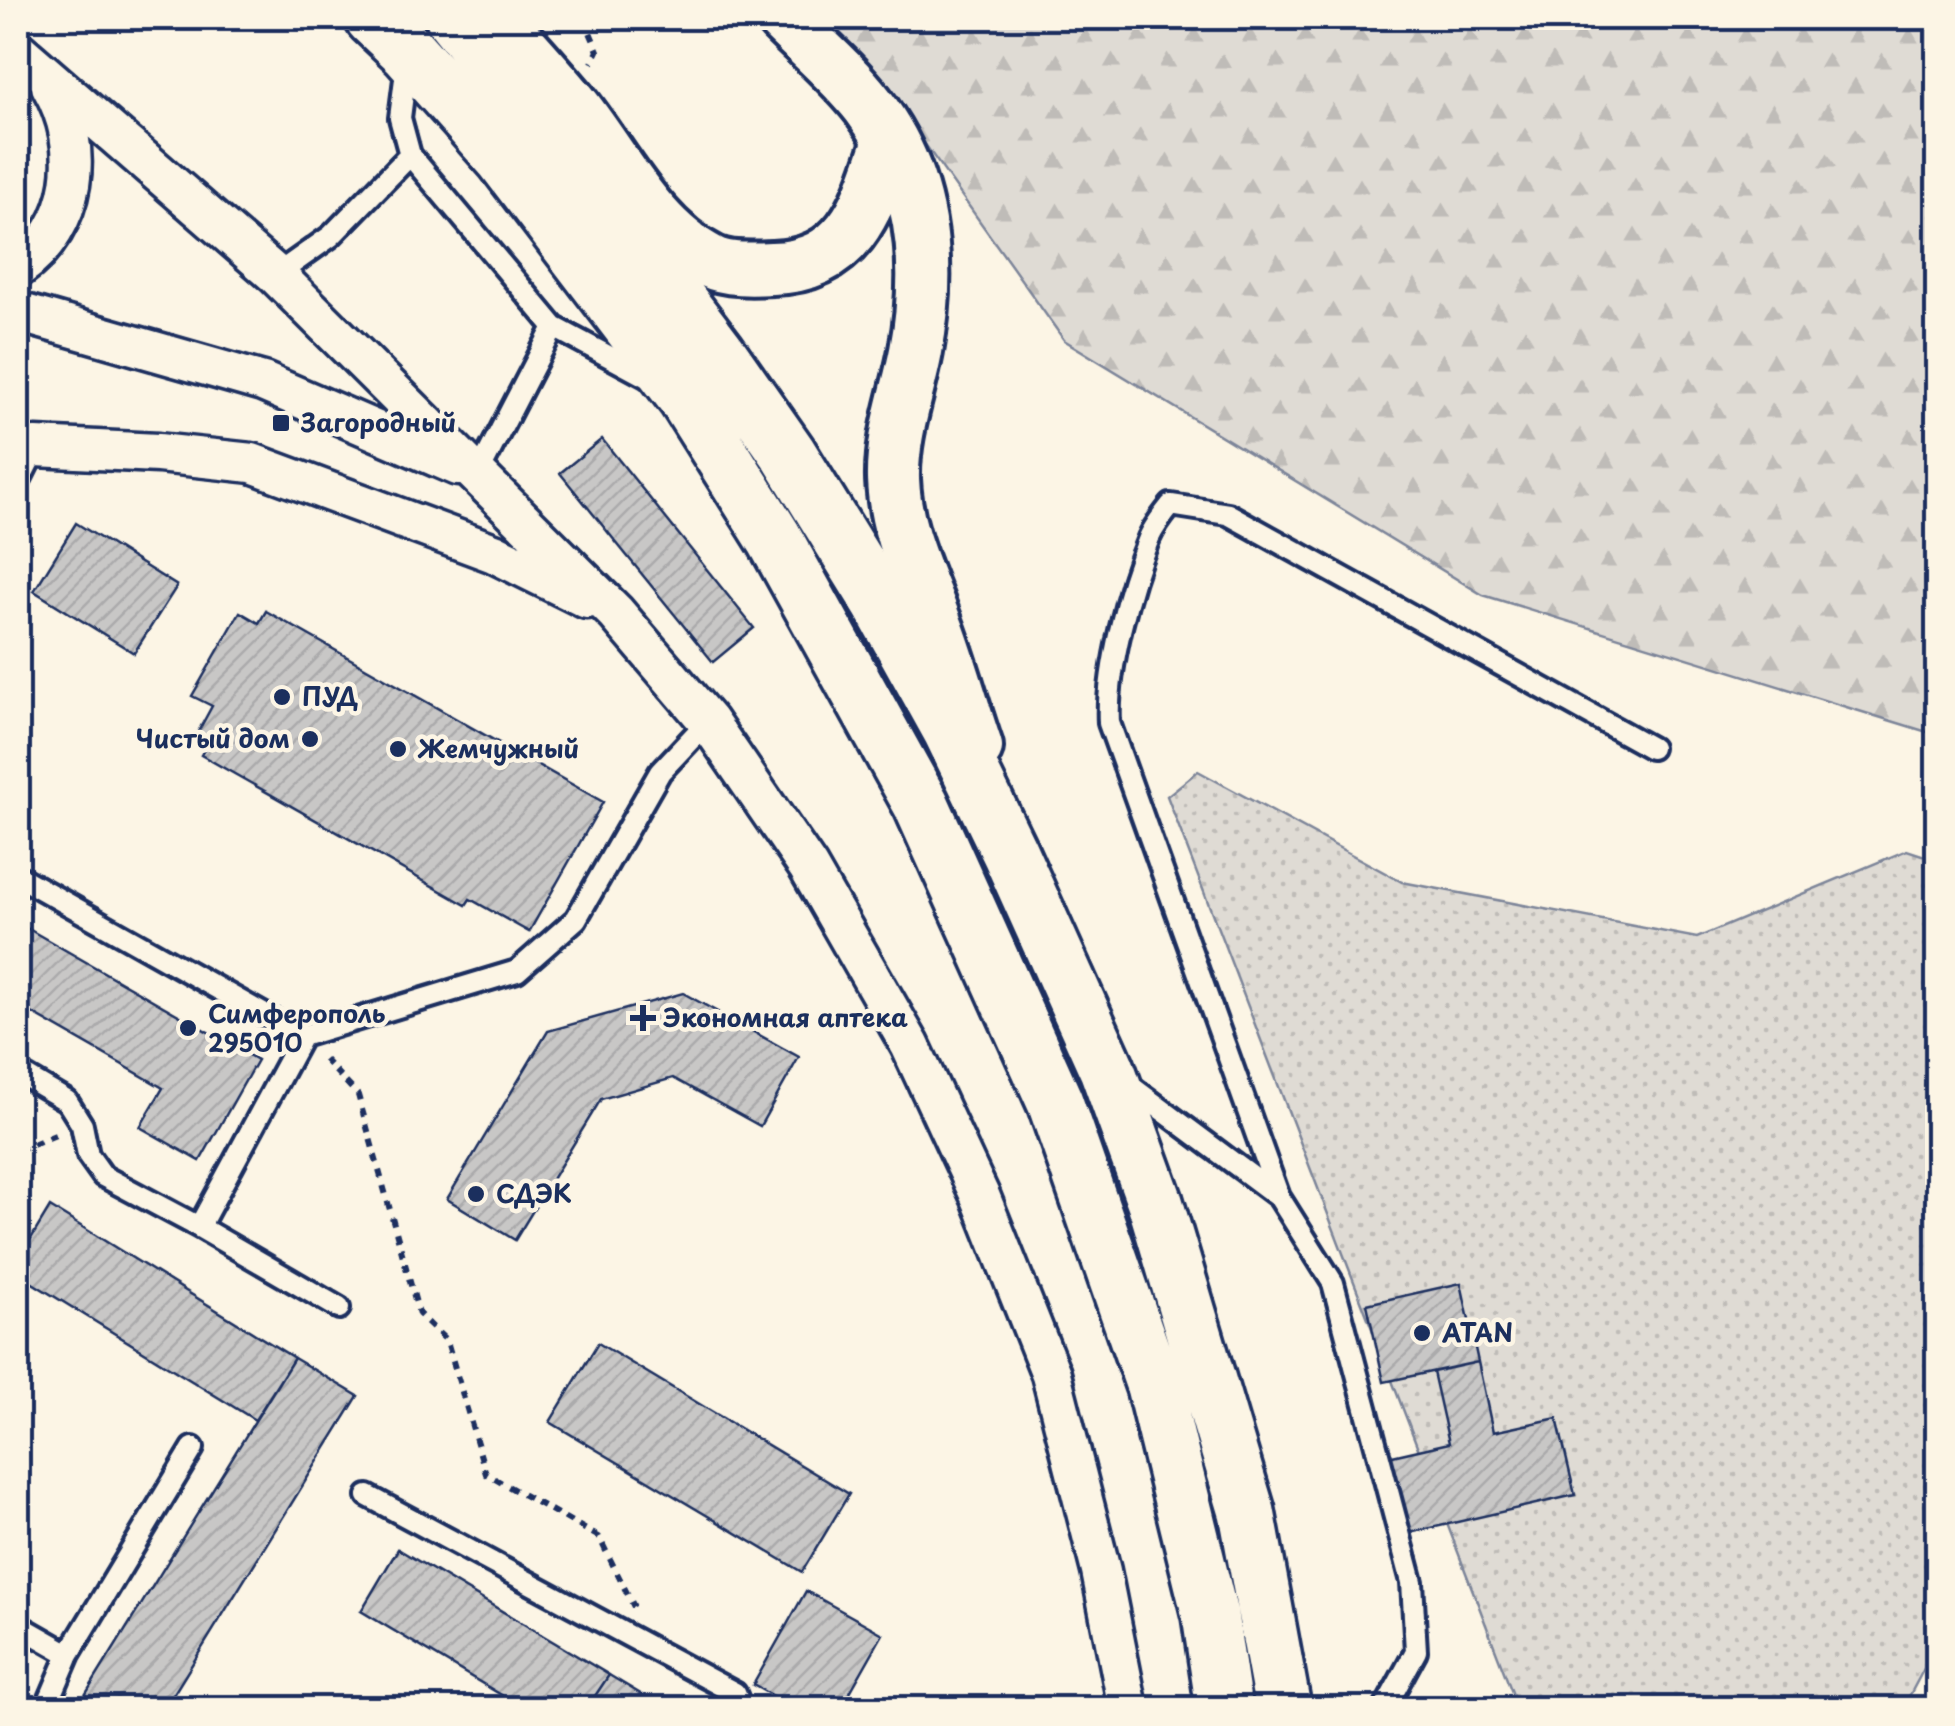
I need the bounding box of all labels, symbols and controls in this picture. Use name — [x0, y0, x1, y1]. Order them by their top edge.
place label: Загородный — [300, 403, 456, 441]
marker: Загородный — [270, 412, 292, 434]
place label: ПУД — [302, 677, 358, 715]
marker: ПУД — [271, 686, 293, 708]
place label: Чистый дом — [136, 719, 290, 757]
marker: Чистый дом — [299, 728, 321, 750]
place label: Жемчужный — [417, 729, 579, 767]
marker: Жемчужный — [387, 738, 409, 760]
place label: Симферополь 295010 — [208, 994, 386, 1061]
place label: Экономная аптека — [663, 998, 908, 1036]
marker: Экономная аптека — [632, 1007, 654, 1029]
marker: Симферополь 295010 — [177, 1017, 199, 1039]
place label: СДЭК — [496, 1174, 572, 1212]
marker: СДЭК — [465, 1183, 487, 1205]
place label: ATAN — [1441, 1313, 1513, 1351]
marker: ATAN — [1411, 1322, 1433, 1344]

